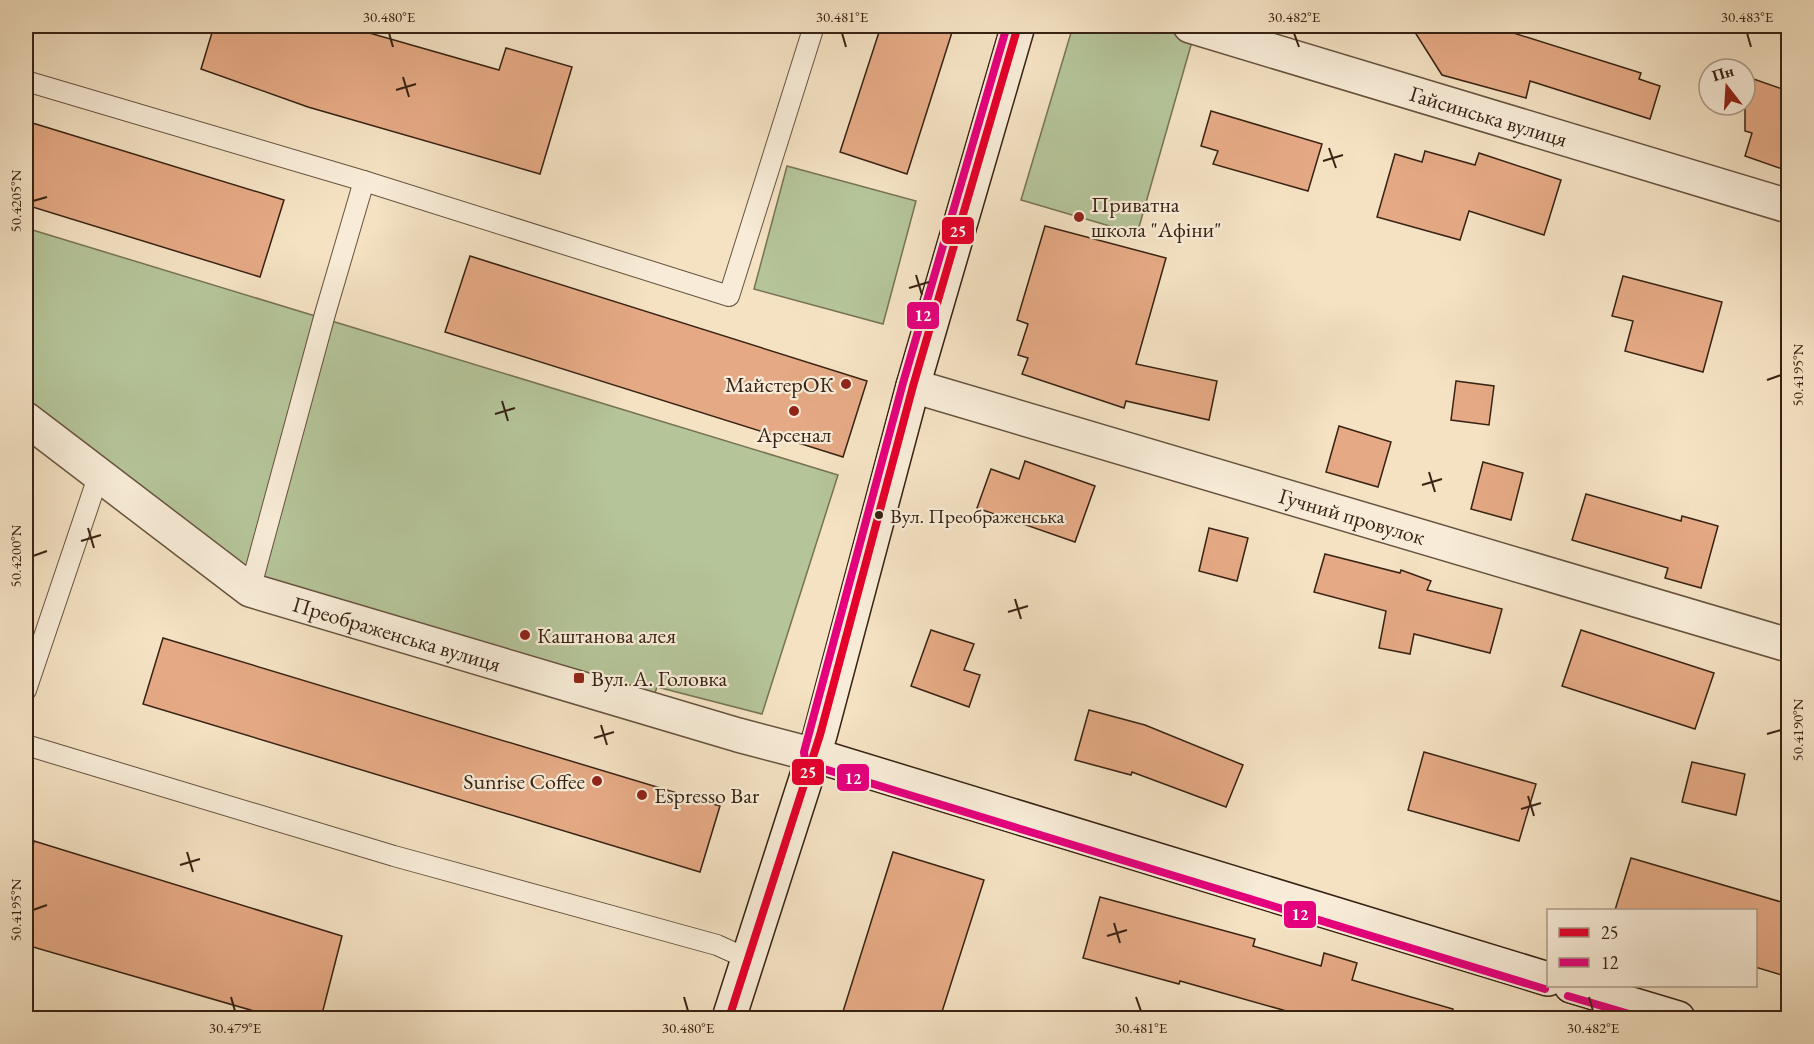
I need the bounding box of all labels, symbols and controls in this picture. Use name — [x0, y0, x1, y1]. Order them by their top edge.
text: 30.480°E — [363, 7, 416, 26]
text: 30.481°E — [816, 7, 869, 26]
text: 30.482°E — [1268, 7, 1321, 26]
text: 30.483°E — [1721, 7, 1774, 26]
north arrow — [1697, 57, 1757, 117]
text: Пн — [1709, 60, 1736, 86]
street label: Гайсинська вулиця — [1406, 79, 1571, 154]
text: 50.4205°N — [6, 169, 25, 232]
place label: Приватна школа "Афіни" — [1091, 190, 1221, 244]
marker: Приватна школа "Афіни" — [1072, 210, 1086, 224]
line badge: 25 — [941, 216, 975, 245]
text: 25 — [950, 221, 966, 242]
line badge: 12 — [906, 301, 940, 330]
text: 12 — [915, 305, 932, 326]
text: 50.4195°N — [1788, 343, 1807, 406]
place label: МайстерОК — [725, 370, 834, 399]
marker: МайстерОК — [839, 377, 853, 391]
marker: Арсенал — [787, 404, 801, 418]
place label: Арсенал — [756, 420, 832, 449]
street label: Гучний провулок — [1275, 481, 1429, 552]
place label: Вул. Преображенська — [890, 503, 1064, 529]
marker: Вул. Преображенська — [873, 509, 885, 521]
text: 50.4200°N — [6, 524, 25, 587]
street label: Преображенська вулиця — [289, 589, 504, 679]
place label: Каштанова алея — [537, 621, 676, 650]
marker: Каштанова алея — [518, 628, 532, 642]
place label: Вул. А. Головка — [591, 664, 727, 693]
marker: Вул. А. Головка — [572, 671, 586, 685]
text: 50.4190°N — [1788, 698, 1807, 761]
line badge: 25 — [791, 758, 825, 786]
text: 25 — [800, 762, 816, 783]
line badge: 12 — [836, 763, 870, 792]
place label: Sunrise Coffee — [463, 767, 585, 796]
text: 12 — [845, 768, 862, 789]
marker: Sunrise Coffee — [590, 774, 604, 788]
place label: Espresso Bar — [654, 781, 760, 810]
marker: Espresso Bar — [635, 788, 649, 802]
text: 50.4195°N — [6, 878, 25, 941]
line badge: 12 — [1283, 900, 1317, 929]
text: 12 — [1292, 904, 1309, 925]
legend — [1547, 909, 1757, 987]
text: 25 — [1601, 921, 1618, 944]
text: 12 — [1601, 951, 1619, 974]
text: 30.479°E — [209, 1018, 262, 1037]
text: 30.480°E — [662, 1018, 715, 1037]
text: 30.481°E — [1115, 1018, 1168, 1037]
text: 30.482°E — [1567, 1018, 1620, 1037]

